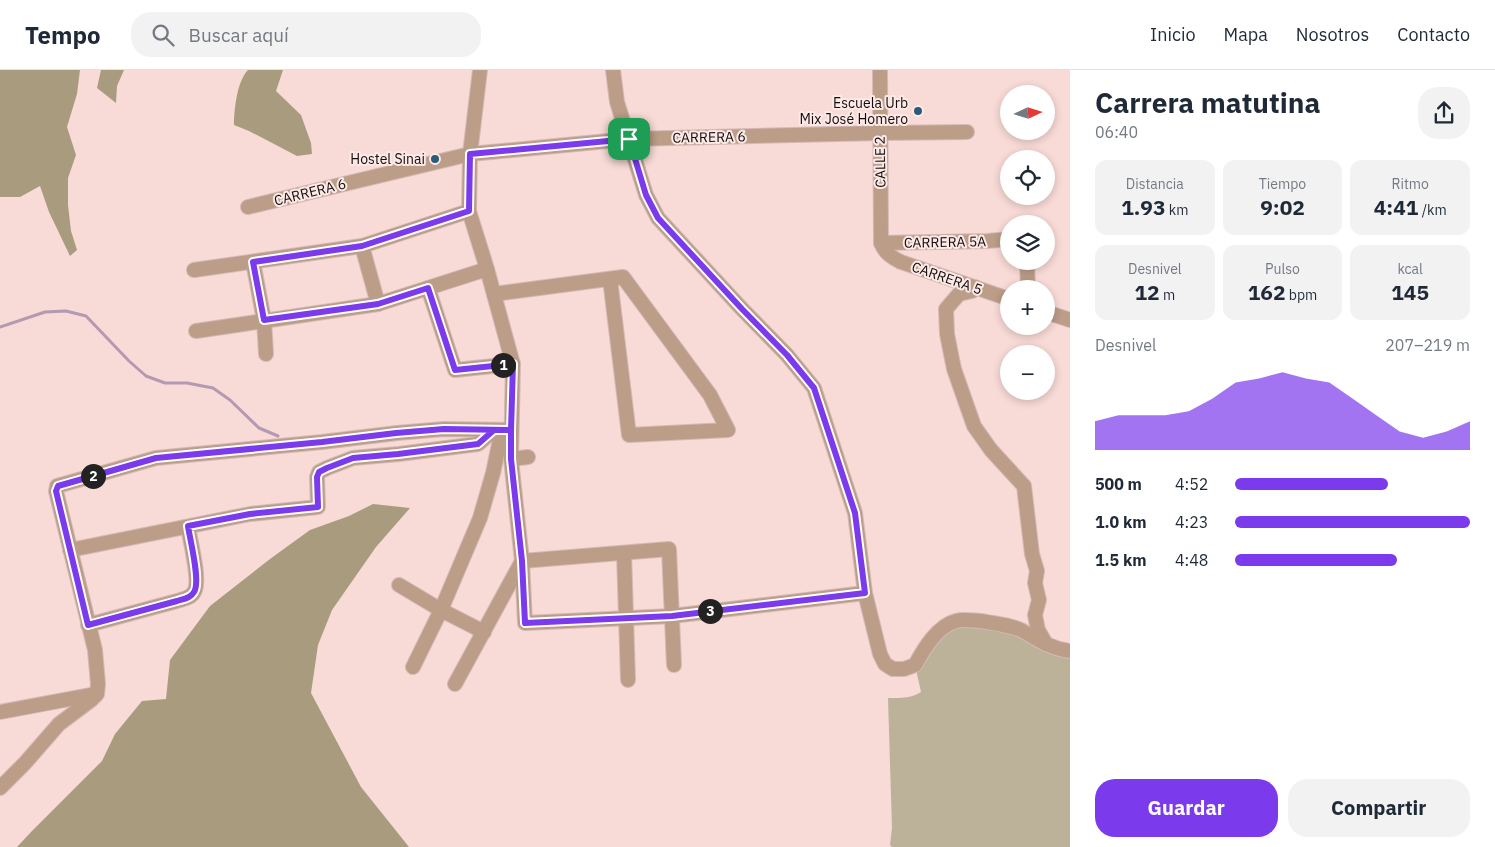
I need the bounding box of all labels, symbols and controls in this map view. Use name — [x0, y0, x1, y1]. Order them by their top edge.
search box — [131, 12, 481, 57]
text: Tempo — [25, 19, 101, 51]
icon: search — [149, 21, 177, 49]
text: Buscar aquí — [189, 23, 289, 47]
text: Inicio — [1150, 23, 1196, 46]
text: Mapa — [1224, 23, 1268, 46]
text: Nosotros — [1296, 23, 1369, 46]
text: Contacto — [1397, 23, 1470, 46]
text: Carrera matutina — [1095, 84, 1320, 121]
north arrow — [1000, 85, 1055, 140]
map controls — [1000, 85, 1055, 400]
button: share — [1418, 87, 1470, 139]
place label: Escuela Urb Mix José Homero — [799, 94, 908, 128]
marker: Escuela Urb Mix José Homero — [912, 105, 924, 117]
pin — [608, 118, 650, 160]
text: 06:40 — [1095, 122, 1138, 142]
icon: arrive — [615, 125, 643, 153]
street label: CARRERA 6 — [672, 127, 746, 147]
street label: CALLE 2 — [871, 136, 889, 188]
place label: Hostel Sinai — [350, 150, 425, 168]
button: locate — [1000, 150, 1055, 205]
marker: Hostel Sinai — [429, 153, 441, 165]
street label: CARRERA 6 — [272, 174, 348, 210]
text: Distancia — [1126, 175, 1184, 193]
text: Tiempo — [1259, 175, 1306, 193]
text: Ritmo — [1391, 175, 1429, 193]
text: 1.93 — [1121, 193, 1166, 221]
text: 9:02 — [1260, 193, 1305, 221]
text: 4:41 — [1374, 193, 1418, 221]
text: km — [1166, 201, 1188, 219]
text: /km — [1418, 201, 1447, 219]
button: layers — [1000, 215, 1055, 270]
street label: CARRERA 5A — [904, 232, 986, 252]
street label: CARRERA 5 — [909, 258, 985, 298]
text: Desnivel — [1128, 260, 1182, 278]
text: Pulso — [1265, 260, 1300, 278]
text: kcal — [1397, 260, 1423, 278]
text: 12 — [1134, 278, 1160, 306]
text: 162 — [1248, 278, 1286, 306]
text: 145 — [1391, 278, 1429, 306]
button: + — [1000, 280, 1055, 335]
text: m — [1160, 286, 1175, 304]
text: bpm — [1286, 286, 1317, 304]
text: Desnivel — [1095, 335, 1156, 355]
text: 207–219 m — [1385, 335, 1470, 355]
button: − — [1000, 345, 1055, 400]
pin: 1 — [490, 352, 516, 378]
text: 1 — [499, 356, 508, 374]
pin: 2 — [80, 464, 106, 488]
text: 2 — [89, 467, 98, 485]
text: 500 m — [1095, 474, 1142, 494]
text: 4:52 — [1175, 474, 1208, 494]
text: 1.0 km — [1095, 512, 1146, 532]
text: 4:23 — [1175, 512, 1208, 532]
text: 1.5 km — [1095, 550, 1146, 570]
text: 4:48 — [1175, 550, 1208, 570]
pin: 3 — [698, 598, 722, 624]
text: 3 — [706, 602, 715, 620]
button: Guardar — [1095, 779, 1278, 837]
button: Compartir — [1288, 779, 1470, 837]

